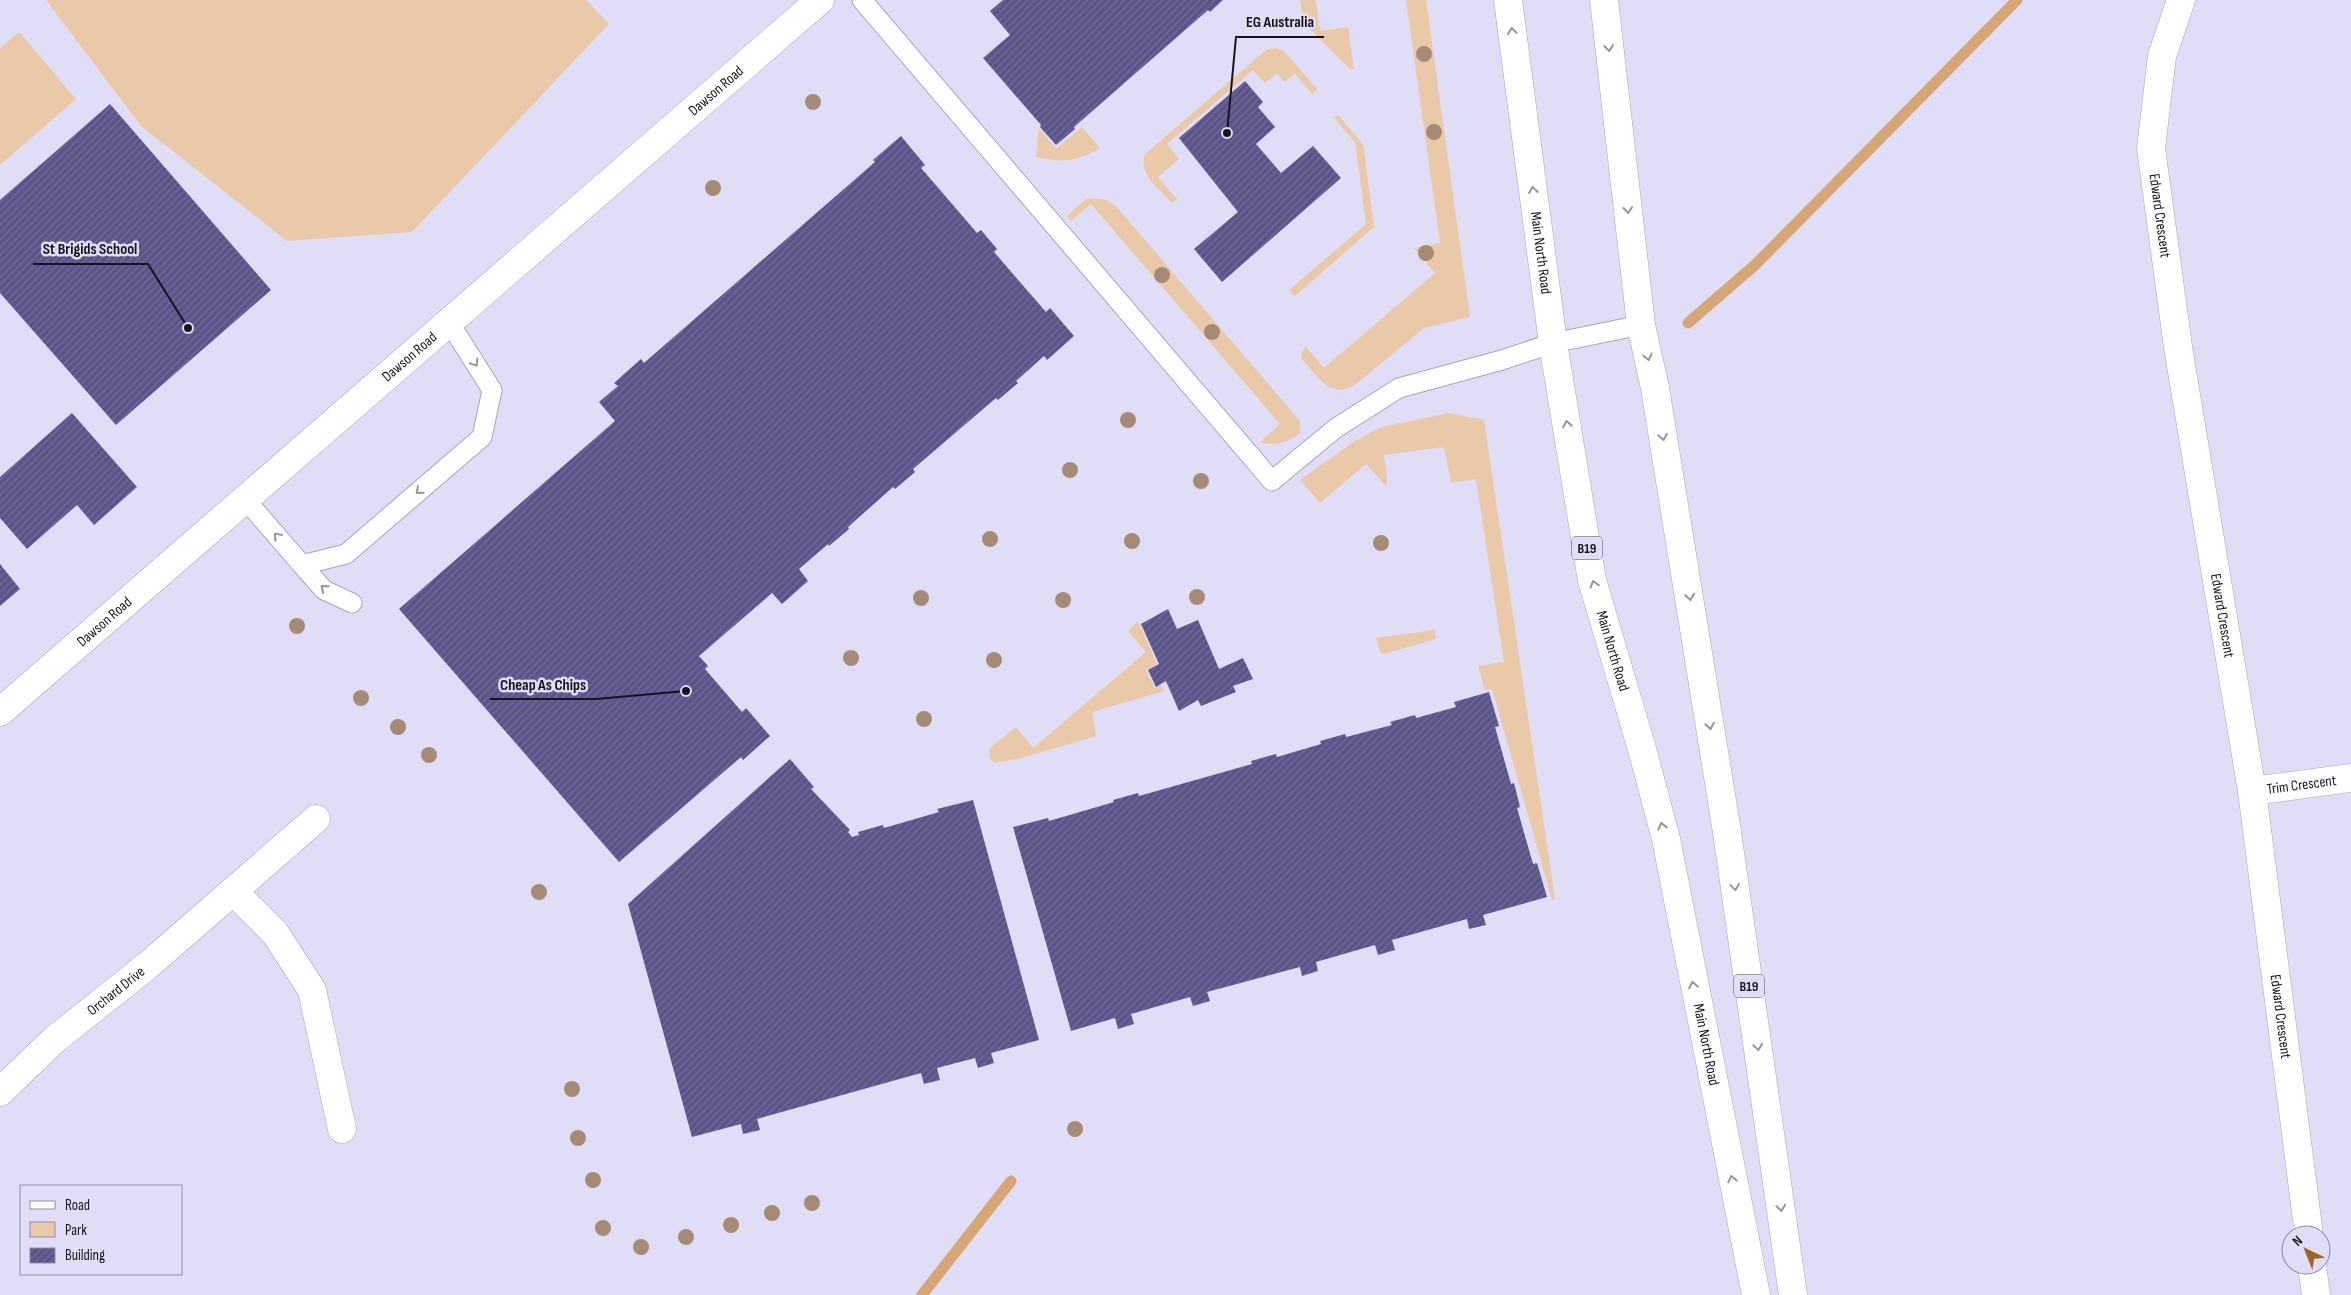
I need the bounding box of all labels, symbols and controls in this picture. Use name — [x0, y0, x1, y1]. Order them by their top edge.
callout: EG Australia — [1236, 6, 1324, 37]
text: EG Australia — [1246, 13, 1314, 32]
one-way arrow — [1507, 27, 1518, 35]
one-way arrow — [1603, 45, 1614, 53]
street label: Dawson Road — [684, 61, 747, 120]
street label: Edward Crescent — [2145, 172, 2175, 259]
one-way arrow — [1528, 186, 1539, 194]
one-way arrow — [1622, 206, 1633, 214]
street label: Main North Road — [1526, 210, 1556, 295]
callout: St Brigids School — [33, 233, 148, 264]
text: St Brigids School — [43, 240, 137, 259]
street label: Dawson Road — [378, 328, 441, 386]
one-way arrow — [1642, 352, 1653, 361]
one-way arrow — [469, 357, 479, 366]
one-way arrow — [1562, 420, 1572, 429]
one-way arrow — [1658, 432, 1668, 441]
one-way arrow — [416, 485, 425, 494]
one-way arrow — [274, 532, 283, 541]
road number: B19 — [1572, 536, 1602, 560]
street label: Edward Crescent — [2206, 572, 2239, 660]
one-way arrow — [1589, 581, 1599, 589]
one-way arrow — [321, 585, 330, 594]
street label: Dawson Road — [73, 592, 136, 651]
one-way arrow — [1684, 593, 1694, 601]
street label: Main North Road — [1592, 608, 1634, 693]
callout: Cheap As Chips — [490, 668, 596, 699]
text: Cheap As Chips — [500, 676, 586, 695]
one-way arrow — [1705, 722, 1715, 730]
street label: Trim Crescent — [2266, 770, 2338, 798]
one-way arrow — [1657, 821, 1668, 830]
one-way arrow — [1729, 883, 1740, 891]
street label: Orchard Drive — [83, 962, 149, 1020]
street label: Edward Crescent — [2266, 973, 2296, 1060]
road number: B19 — [1734, 974, 1764, 998]
one-way arrow — [1688, 981, 1699, 989]
street label: Main North Road — [1689, 1002, 1724, 1087]
one-way arrow — [1752, 1044, 1763, 1052]
one-way arrow — [1728, 1174, 1738, 1183]
legend — [20, 1185, 182, 1275]
text: Road — [65, 1196, 90, 1215]
one-way arrow — [1775, 1204, 1785, 1213]
text: Park — [65, 1221, 87, 1240]
north arrow — [2281, 1225, 2331, 1275]
text: N — [2289, 1232, 2306, 1250]
text: Building — [65, 1246, 105, 1265]

